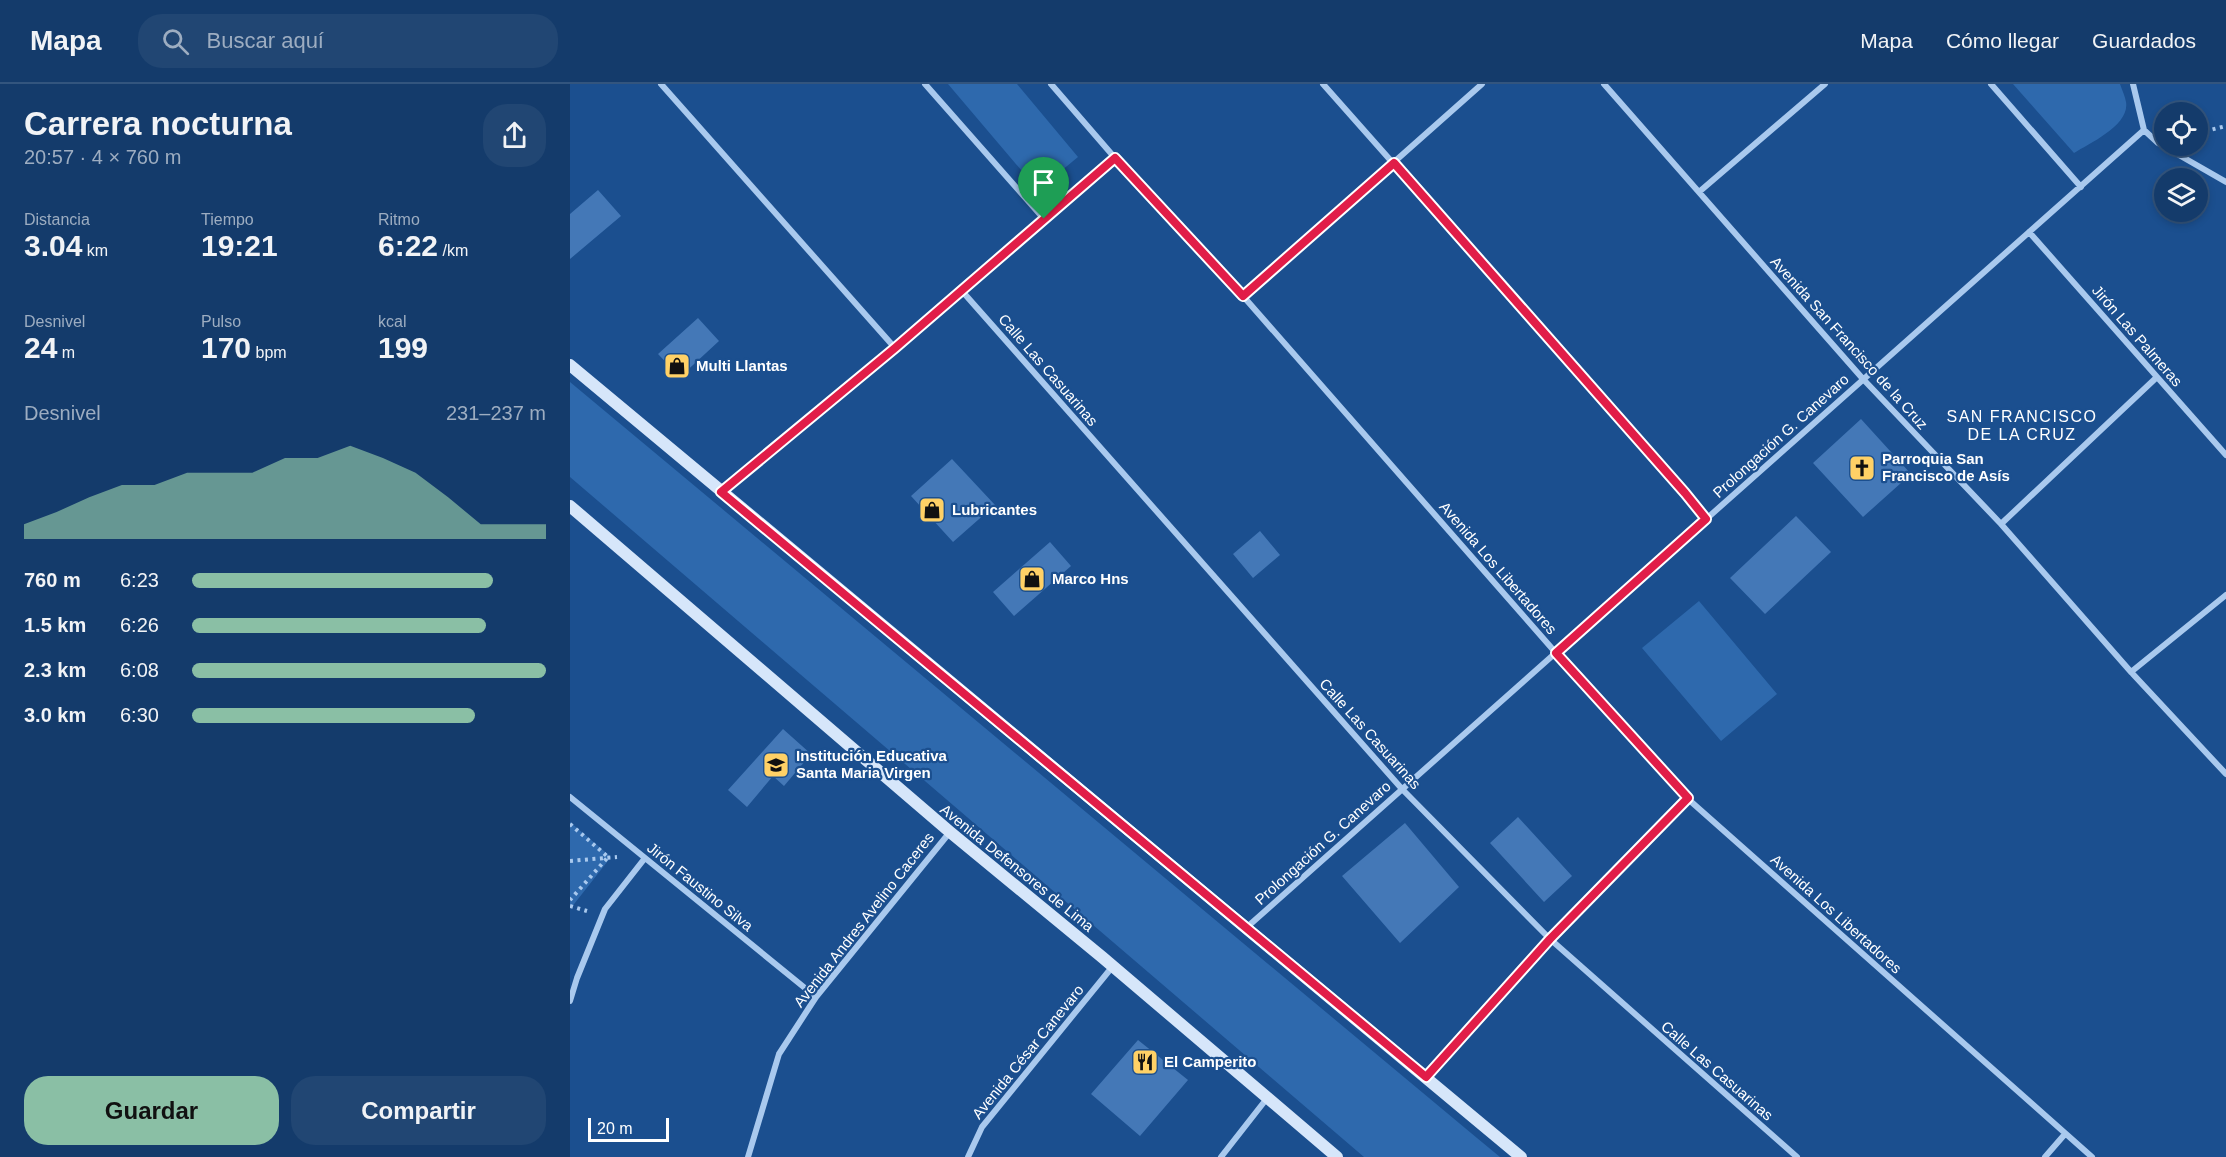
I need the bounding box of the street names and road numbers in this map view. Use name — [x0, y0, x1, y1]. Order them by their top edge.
street label: Avenida San Francisco de la Cruz — [1767, 253, 1931, 433]
street label: Jirón Las Palmeras — [2089, 282, 2186, 390]
street label: Calle Las Casuarinas — [995, 310, 1102, 429]
street label: Prolongación G. Canevaro — [1709, 370, 1852, 501]
street label: Avenida Los Libertadores — [1436, 498, 1561, 637]
street label: Calle Las Casuarinas — [1316, 675, 1424, 792]
street label: Prolongación G. Canevaro — [1251, 777, 1394, 908]
street label: Avenida Defensores de Lima — [937, 800, 1098, 935]
street label: Avenida Andres Avelino Caceres — [790, 829, 937, 1010]
street label: Jirón Faustino Silva — [644, 839, 757, 935]
street label: Avenida Los Libertadores — [1768, 850, 1905, 977]
street label: Avenida César Canevaro — [968, 981, 1087, 1122]
street label: Calle Las Casuarinas — [1658, 1017, 1777, 1124]

